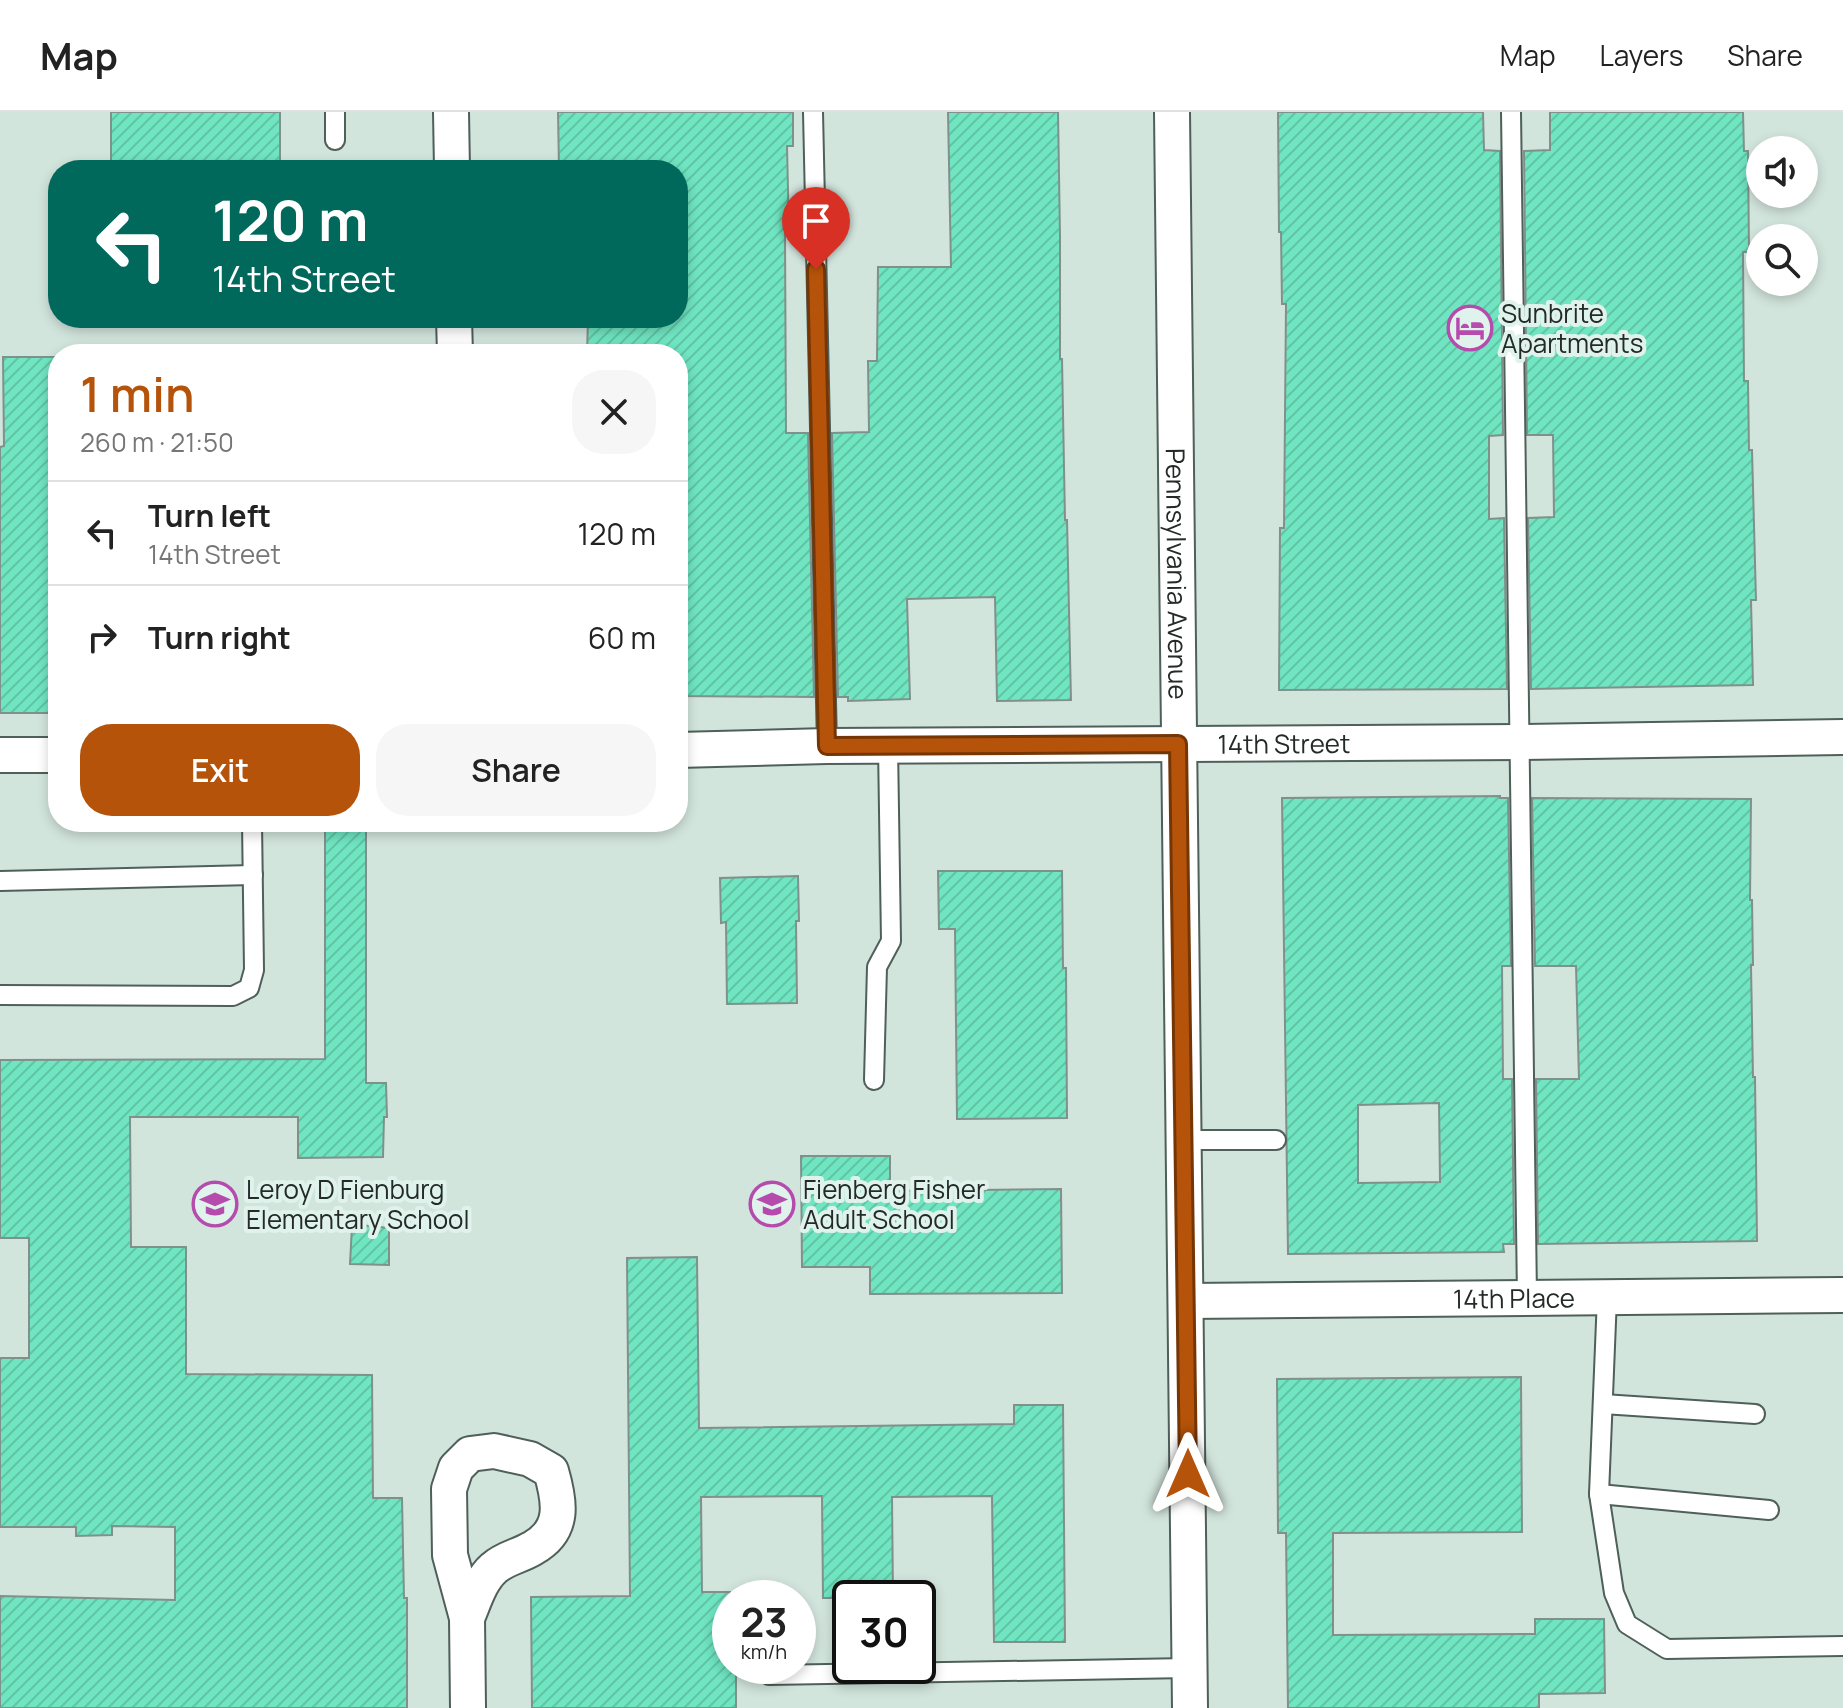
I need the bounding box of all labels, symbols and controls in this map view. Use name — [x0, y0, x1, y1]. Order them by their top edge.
text: Map — [40, 29, 118, 81]
text: Map — [1500, 36, 1556, 74]
text: Layers — [1600, 36, 1683, 74]
text: Share — [1727, 36, 1803, 74]
map controls — [1746, 136, 1818, 296]
button: sound — [1746, 136, 1818, 208]
text: 120 m — [212, 181, 368, 258]
pin — [782, 187, 850, 269]
icon: left — [80, 192, 184, 296]
icon: arrive — [794, 199, 838, 243]
button: search — [1746, 224, 1818, 296]
text: 14th Street — [212, 254, 396, 303]
place label: Sunbrite Apartments — [1501, 295, 1643, 361]
hotel icon: Sunbrite Apartments — [1446, 304, 1494, 352]
text: 1 min — [80, 361, 194, 426]
button: close — [572, 370, 656, 454]
text: 260 m · 21:50 — [80, 424, 234, 460]
street label: Pennsylvania Avenue — [1158, 448, 1197, 700]
text: Turn left — [148, 495, 271, 536]
icon: left — [80, 511, 124, 555]
text: 120 m — [577, 513, 656, 554]
text: 14th Street — [148, 536, 281, 572]
icon: right — [80, 615, 124, 659]
text: Turn right — [148, 617, 291, 658]
text: 60 m — [588, 617, 656, 658]
button: Exit — [80, 724, 360, 816]
button: Share — [376, 724, 656, 816]
street label: 14th Street — [1217, 725, 1351, 762]
place label: Leroy D Fienburg Elementary School — [246, 1171, 470, 1237]
place label: Fienberg Fisher Adult School — [803, 1171, 985, 1237]
school or university icon: Leroy D Fienburg Elementary School — [191, 1180, 239, 1228]
school or university icon: Fienberg Fisher Adult School — [748, 1180, 796, 1228]
street label: 14th Place — [1453, 1279, 1575, 1317]
position arrow — [1146, 1432, 1230, 1516]
speed limit sign: 30 — [832, 1580, 936, 1684]
text: 23 — [740, 1594, 788, 1649]
text: km/h — [741, 1638, 787, 1665]

